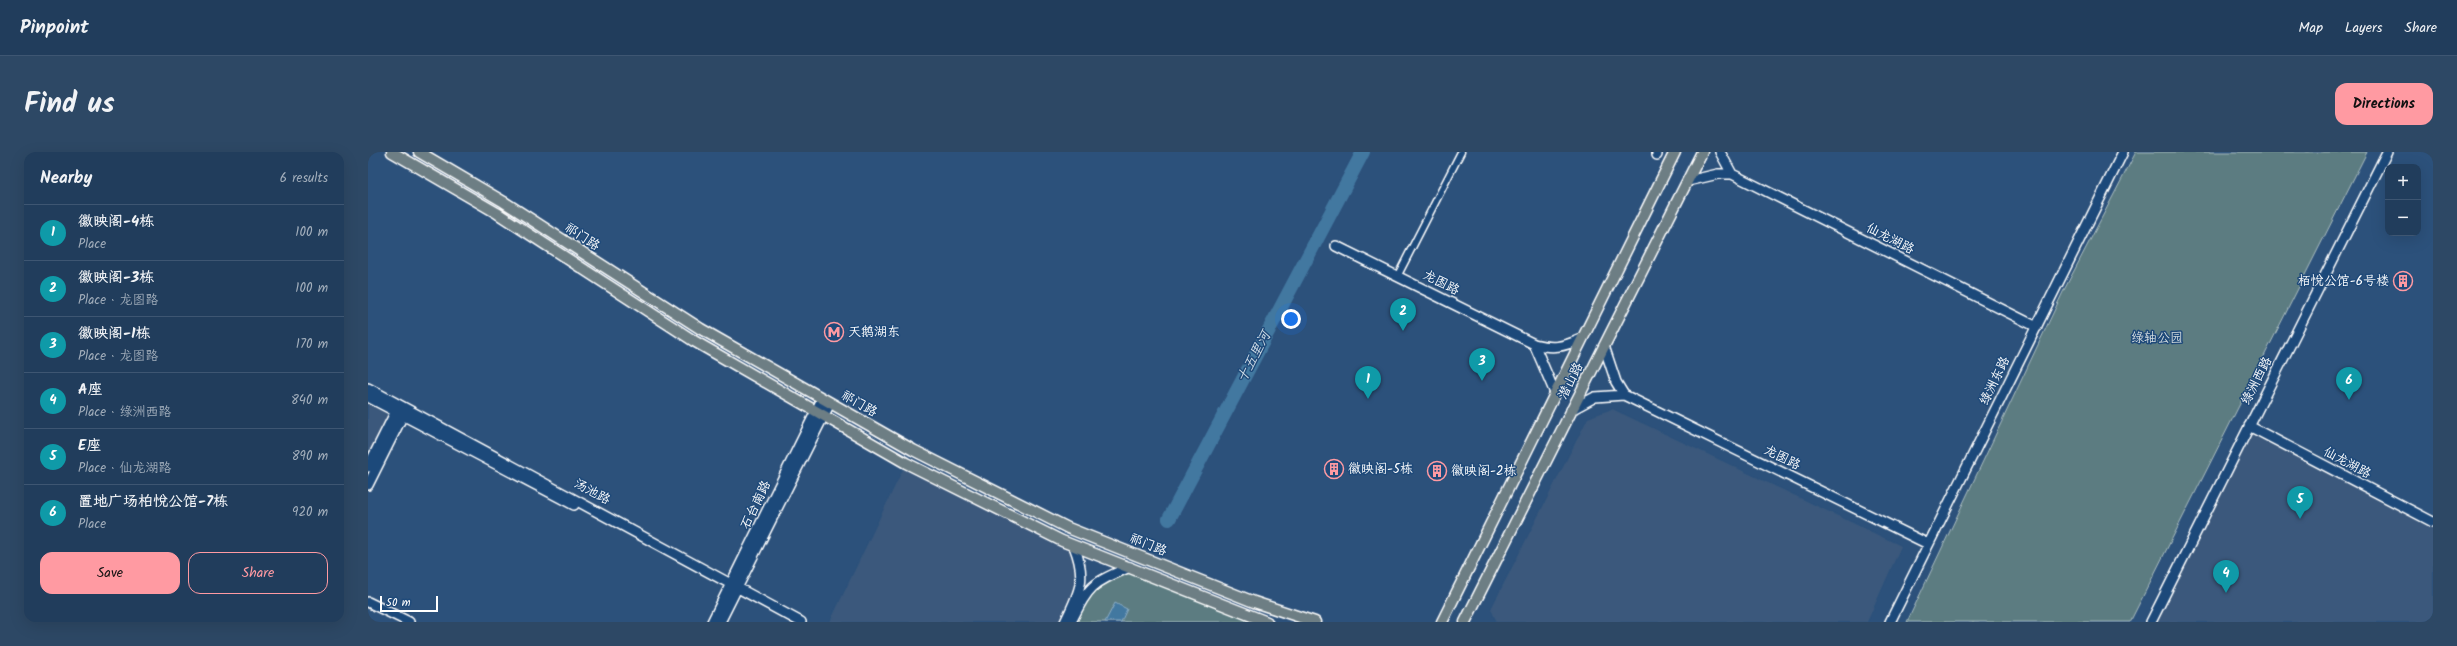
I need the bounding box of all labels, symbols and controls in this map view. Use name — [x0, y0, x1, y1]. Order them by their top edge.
text: Pinpoint — [20, 13, 89, 43]
text: Map — [2299, 17, 2323, 39]
text: Layers — [2345, 17, 2383, 39]
text: Share — [2405, 17, 2437, 39]
text: Find us — [24, 82, 115, 127]
button: Directions — [2335, 83, 2433, 125]
map controls — [2385, 164, 2421, 236]
button: + — [2385, 164, 2421, 200]
text: Nearby — [40, 165, 92, 192]
text: 6 results — [280, 168, 328, 189]
button: − — [2385, 200, 2421, 236]
text: 徽映阁-4栋 — [78, 210, 154, 234]
street label: 祁门路 — [560, 218, 604, 256]
street label: 仙龙湖路 — [1862, 218, 1918, 260]
text: 1 — [51, 222, 55, 243]
text: 100 m — [295, 222, 328, 243]
text: Place — [78, 234, 106, 255]
street label: 龙图路 — [1419, 265, 1463, 301]
text: 徽映阁-3栋 — [78, 266, 154, 290]
building icon: 栢悦公馆-6号楼 — [2392, 270, 2414, 292]
place label: 栢悦公馆-6号楼 — [2298, 271, 2389, 292]
text: 2 — [49, 278, 57, 299]
text: 100 m — [295, 278, 328, 299]
text: Place · 龙图路 — [78, 290, 158, 311]
pin: 2 — [1390, 298, 1416, 331]
your location — [1281, 309, 1301, 329]
metro station icon: 天鹅湖东 — [823, 321, 845, 343]
text: 徽映阁-1栋 — [78, 322, 151, 346]
place label: 天鹅湖东 — [848, 322, 900, 343]
water label: 十五里河 — [1231, 325, 1278, 387]
park label: 绿轴公园 — [2131, 328, 2183, 349]
text: 3 — [49, 334, 57, 355]
text: 170 m — [296, 334, 328, 355]
text: Place · 龙图路 — [78, 346, 158, 367]
pin: 3 — [1469, 348, 1495, 381]
street label: 绿洲东路 — [1974, 353, 2016, 409]
street label: 绿洲西路 — [2236, 353, 2278, 409]
street label: 潜山路 — [1553, 359, 1589, 403]
pin: 1 — [1355, 366, 1381, 399]
pin: 6 — [2336, 367, 2362, 400]
text: A座 — [78, 378, 102, 402]
street label: 祁门路 — [837, 385, 881, 423]
text: 4 — [49, 390, 57, 411]
text: 840 m — [291, 390, 328, 411]
text: Place · 绿洲西路 — [78, 402, 171, 423]
text: E座 — [78, 434, 101, 458]
street label: 龙图路 — [1760, 440, 1804, 476]
street label: 仙龙湖路 — [2319, 442, 2375, 484]
text: 5 — [50, 446, 56, 467]
text: 890 m — [292, 446, 328, 467]
text: Place · 仙龙湖路 — [78, 458, 171, 479]
building icon: 徽映阁-5栋 — [1323, 458, 1345, 480]
place label: 徽映阁-5栋 — [1348, 459, 1413, 480]
building icon: 徽映阁-2栋 — [1426, 460, 1448, 482]
place label: 徽映阁-2栋 — [1451, 461, 1517, 482]
street label: 汤池路 — [570, 474, 614, 510]
street label: 石台南路 — [735, 477, 777, 533]
pin: 5 — [2287, 486, 2313, 519]
text: 置地广场柏悦公馆-7栋 — [78, 490, 228, 514]
text: 6 — [49, 502, 57, 523]
text: 920 m — [292, 502, 328, 523]
text: Place — [78, 514, 106, 535]
street label: 祁门路 — [1126, 528, 1170, 562]
button: Save — [40, 552, 180, 594]
button: Share — [188, 552, 328, 594]
pin: 4 — [2213, 560, 2239, 593]
scale bar — [380, 594, 438, 613]
text: 50 m — [386, 594, 411, 612]

